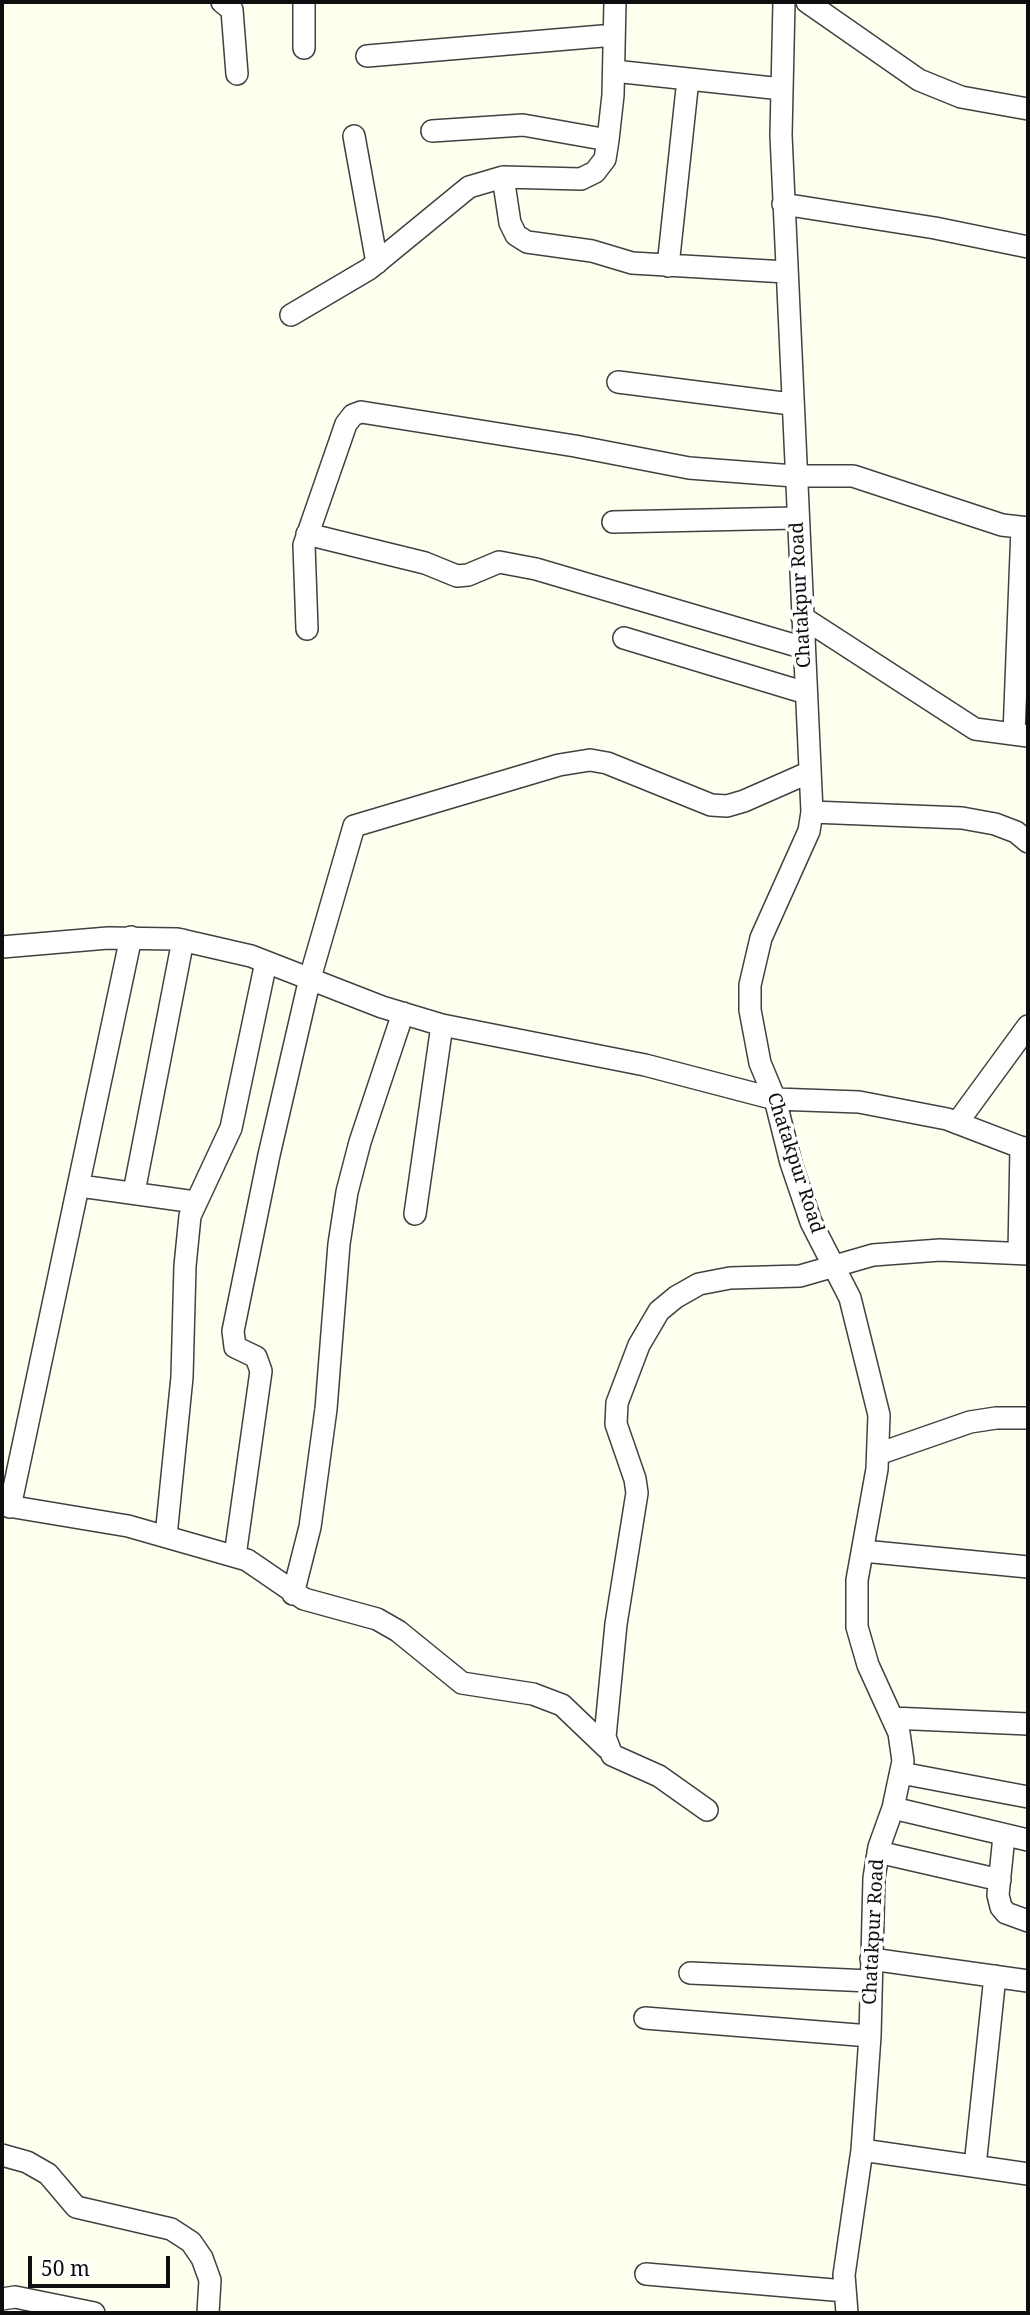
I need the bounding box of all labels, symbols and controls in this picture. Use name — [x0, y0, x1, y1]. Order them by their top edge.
street label: Chatakpur Road — [786, 521, 816, 669]
street label: Chatakpur Road — [762, 1090, 828, 1236]
street label: Chatakpur Road — [859, 1858, 889, 2006]
scale bar — [32, 2242, 173, 2286]
text: 50 m — [41, 2254, 90, 2282]

